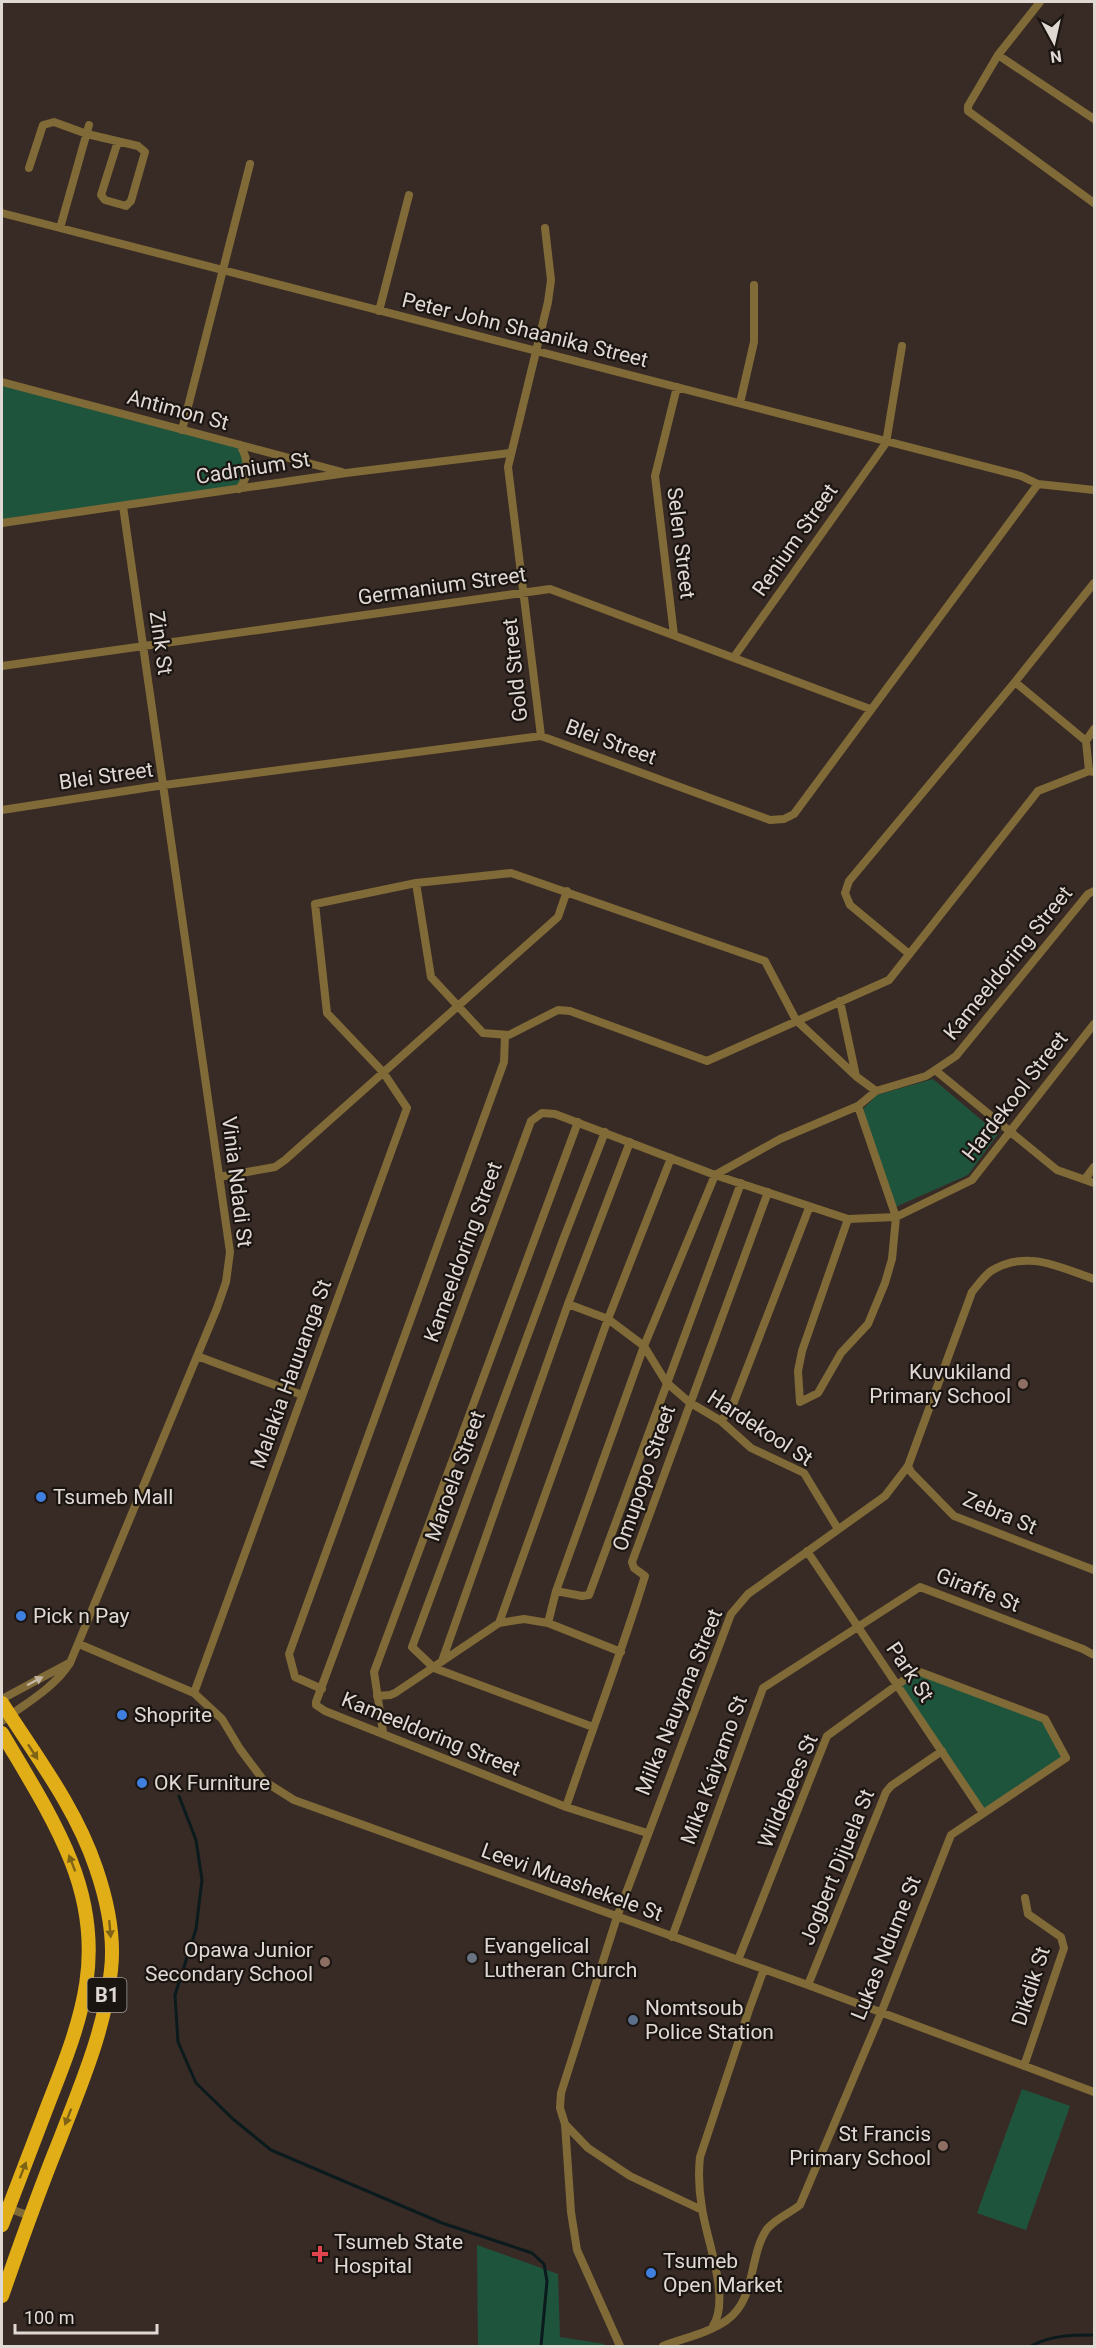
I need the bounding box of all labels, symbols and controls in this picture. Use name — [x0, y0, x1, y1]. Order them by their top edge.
north arrow — [1024, 12, 1084, 72]
text: N — [1049, 46, 1063, 67]
street label: Peter John Shaanika Street — [399, 288, 651, 372]
street label: Antimon St — [125, 385, 231, 435]
street label: Cadmium St — [194, 447, 312, 489]
street label: Renium Street — [747, 479, 843, 601]
street label: Selen Street — [662, 486, 700, 600]
street label: Germanium Street — [356, 562, 528, 610]
street label: Zink St — [145, 609, 177, 677]
street label: Gold Street — [498, 617, 532, 723]
street label: Blei Street — [562, 714, 660, 770]
street label: Blei Street — [57, 757, 155, 794]
street label: Kameeldoring Street — [939, 881, 1077, 1045]
street label: Hardekool Street — [957, 1027, 1073, 1165]
street label: Vinia Ndadi St — [217, 1115, 257, 1249]
street label: Kameeldoring Street — [419, 1158, 507, 1346]
street label: Malakia Hauuanga St — [246, 1276, 336, 1472]
place label: Kuvukiland Primary School — [869, 1360, 1011, 1408]
marker: Kuvukiland Primary School — [1016, 1377, 1030, 1391]
street label: Hardekool St — [703, 1385, 817, 1471]
street label: Omupopo Street — [608, 1402, 680, 1554]
street label: Maroela Street — [420, 1407, 490, 1544]
place label: Tsumeb Mall — [53, 1485, 173, 1509]
street label: Zebra St — [959, 1487, 1041, 1539]
marker: Tsumeb Mall — [34, 1490, 48, 1504]
street label: Giraffe St — [933, 1563, 1023, 1617]
place label: Pick n Pay — [33, 1604, 129, 1628]
street label: Milka Nauyana Street — [631, 1605, 727, 1799]
marker: Pick n Pay — [14, 1609, 28, 1623]
street label: Park St — [881, 1638, 939, 1707]
one-way arrow — [27, 1676, 44, 1686]
street label: Kameeldoring Street — [338, 1687, 524, 1781]
street label: Mika Kaiyamo St — [676, 1692, 752, 1848]
place label: Shoprite — [134, 1703, 212, 1727]
marker: Shoprite — [115, 1708, 129, 1722]
street label: Wildebees St — [753, 1730, 823, 1852]
one-way arrow — [28, 1744, 39, 1760]
place label: OK Furniture — [154, 1771, 270, 1795]
marker: OK Furniture — [135, 1776, 149, 1790]
street label: Jogbert Dijuela St — [795, 1786, 879, 1948]
street label: Leevi Muashekele St — [478, 1838, 666, 1926]
one-way arrow — [66, 1854, 76, 1872]
street label: Lukas Ndume St — [846, 1872, 926, 2023]
one-way arrow — [105, 1920, 114, 1939]
place label: Evangelical Lutheran Church — [484, 1934, 637, 1982]
place label: Opawa Junior Secondary School — [145, 1938, 313, 1986]
street label: Dikdik St — [1007, 1943, 1055, 2028]
marker: Evangelical Lutheran Church — [465, 1951, 479, 1965]
marker: Opawa Junior Secondary School — [318, 1955, 332, 1969]
road number: B1 — [88, 1978, 126, 2012]
place label: Nomtsoub Police Station — [645, 1996, 774, 2044]
marker: Nomtsoub Police Station — [626, 2013, 640, 2027]
one-way arrow — [63, 2109, 73, 2127]
place label: St Francis Primary School — [789, 2122, 931, 2170]
marker: St Francis Primary School — [936, 2139, 950, 2153]
one-way arrow — [19, 2161, 28, 2179]
place label: Tsumeb State Hospital — [334, 2230, 463, 2278]
marker: Tsumeb State Hospital — [311, 2245, 329, 2263]
place label: Tsumeb Open Market — [663, 2249, 783, 2297]
marker: Tsumeb Open Market — [644, 2266, 658, 2280]
scale bar — [15, 2297, 158, 2335]
text: 100 m — [24, 2307, 75, 2328]

